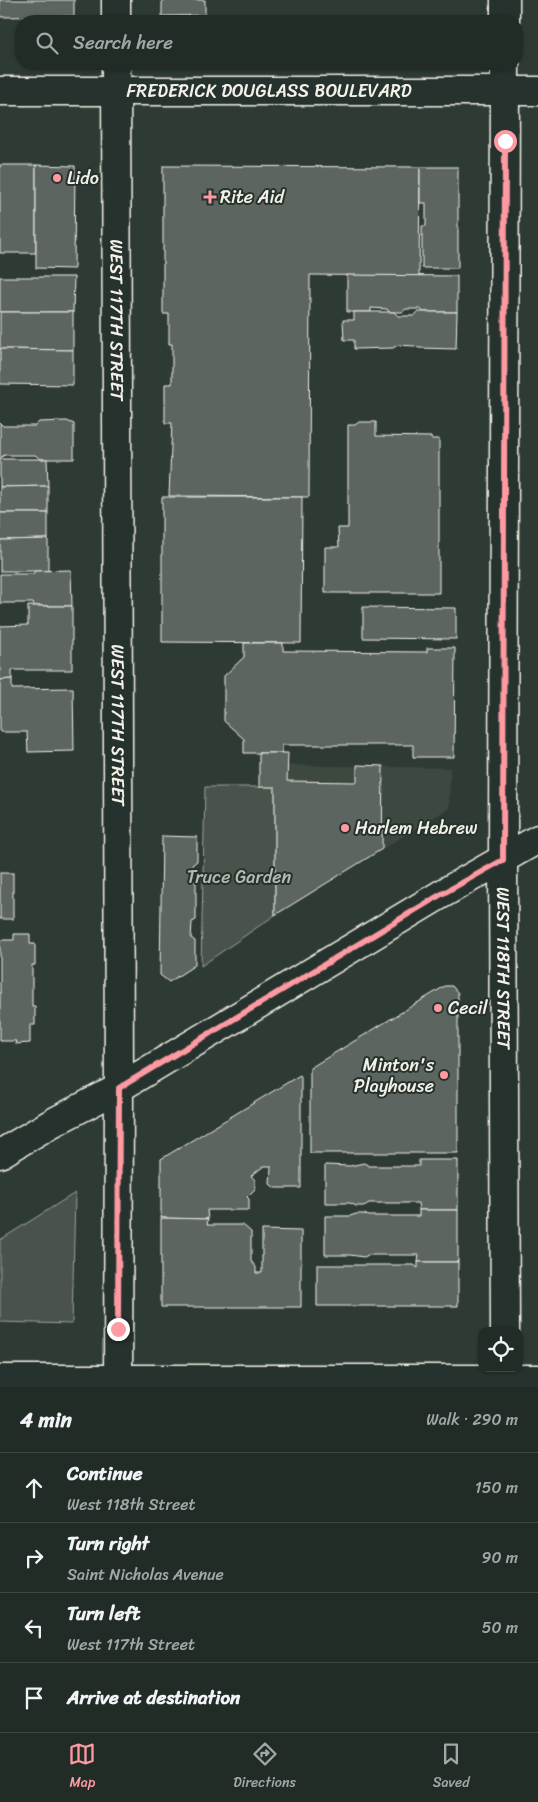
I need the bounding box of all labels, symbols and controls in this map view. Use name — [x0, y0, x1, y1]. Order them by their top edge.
search box — [15, 15, 523, 70]
text: Search here — [73, 26, 173, 59]
icon: search — [33, 29, 61, 57]
street label: FREDERICK DOUGLASS BOULEVARD — [127, 75, 412, 107]
route start — [494, 130, 517, 153]
place label: Lido — [67, 162, 99, 194]
marker: Lido — [51, 172, 63, 184]
place label: Rite Aid — [220, 181, 285, 213]
marker: Rite Aid — [204, 191, 216, 203]
street label: WEST 117TH STREET — [101, 239, 133, 402]
street label: WEST 117TH STREET — [102, 644, 134, 807]
place label: Harlem Hebrew — [355, 812, 478, 844]
marker: Harlem Hebrew — [339, 822, 351, 834]
park label: Truce Garden — [187, 861, 291, 893]
street label: WEST 118TH STREET — [487, 887, 520, 1050]
place label: Cecil — [448, 992, 488, 1024]
marker: Cecil — [432, 1002, 444, 1014]
place label: Minton's Playhouse — [354, 1049, 435, 1102]
marker: Minton's Playhouse — [438, 1069, 450, 1081]
route end — [107, 1318, 130, 1341]
map controls — [478, 1327, 523, 1372]
button: locate — [478, 1327, 523, 1372]
text: 4 min — [20, 1401, 72, 1439]
text: Walk · 290 m — [426, 1405, 518, 1434]
text: Continue — [67, 1457, 143, 1490]
text: 150 m — [475, 1473, 518, 1502]
icon: ahead — [20, 1474, 48, 1502]
text: West 118th Street — [67, 1490, 195, 1519]
text: Turn right — [67, 1527, 149, 1560]
text: 90 m — [482, 1543, 518, 1572]
icon: right — [20, 1544, 48, 1572]
text: Saint Nicholas Avenue — [67, 1560, 224, 1589]
text: Turn left — [67, 1597, 140, 1630]
text: 50 m — [482, 1613, 518, 1642]
icon: left — [20, 1614, 48, 1642]
text: West 117th Street — [67, 1630, 195, 1659]
text: Arrive at destination — [67, 1681, 240, 1714]
icon: arrive — [20, 1684, 48, 1712]
tab: Map — [68, 1740, 96, 1795]
tab: Directions — [233, 1740, 296, 1795]
tab: Saved — [433, 1740, 470, 1795]

